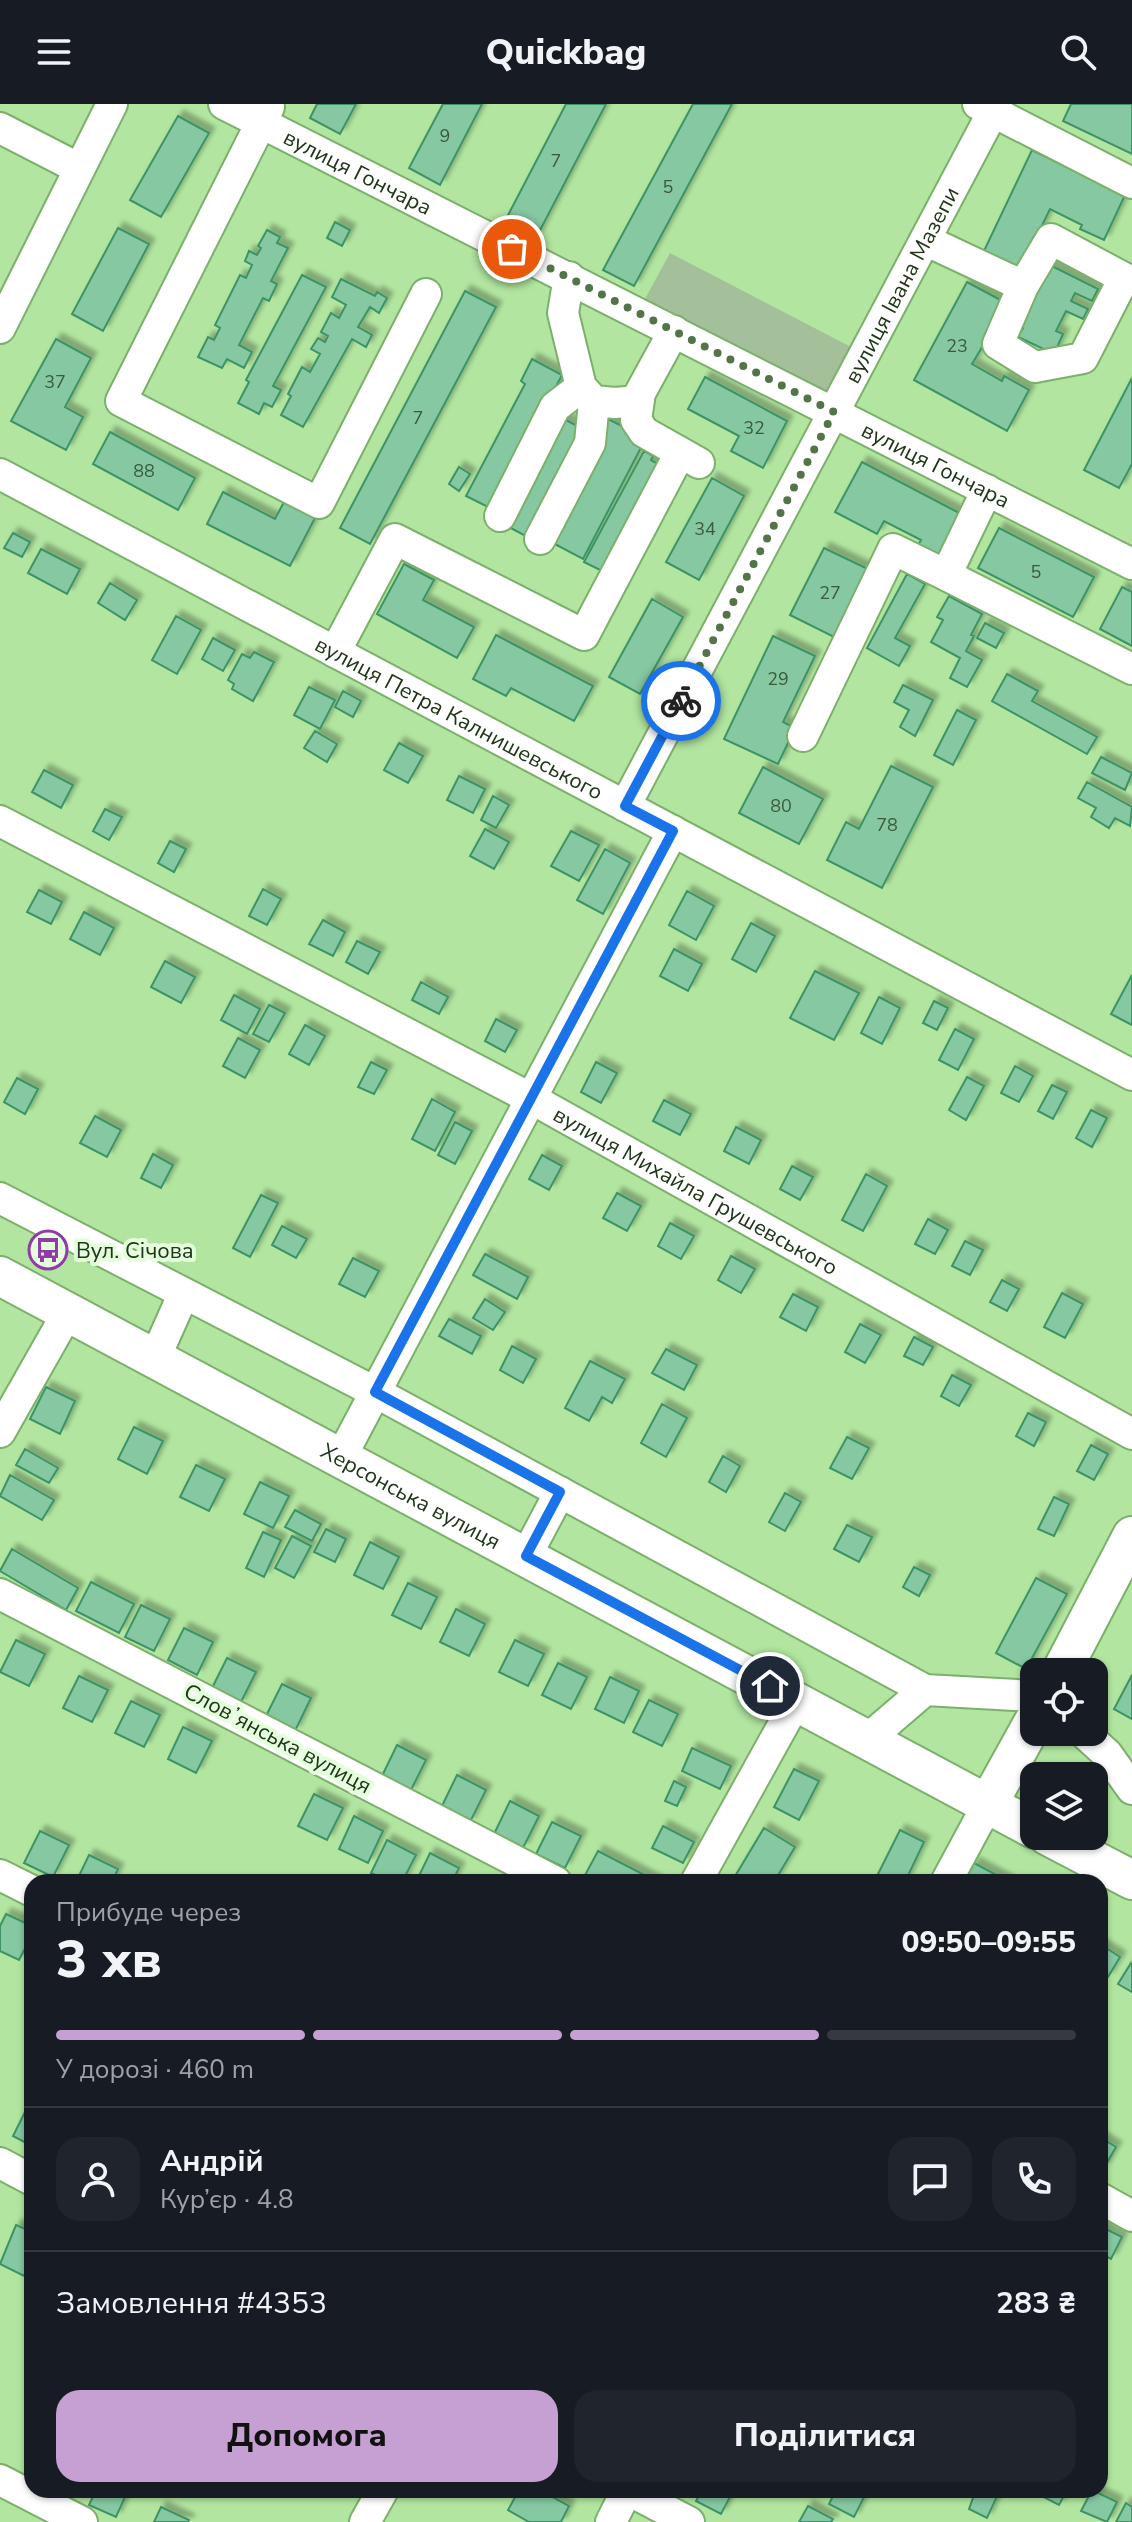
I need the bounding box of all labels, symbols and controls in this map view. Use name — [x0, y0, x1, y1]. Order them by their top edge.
text: Quickbag — [486, 28, 647, 77]
icon: menu — [32, 30, 76, 74]
icon: search — [1056, 30, 1100, 74]
street label: вулиця Гончара — [278, 123, 437, 223]
house number: 9 — [440, 124, 450, 148]
house number: 7 — [551, 149, 561, 173]
house number: 5 — [663, 175, 673, 199]
street label: вулиця Івана Мазепи — [838, 182, 967, 389]
pin — [478, 215, 546, 283]
icon: bag — [490, 227, 534, 271]
house number: 23 — [946, 334, 968, 358]
house number: 37 — [44, 370, 66, 394]
house number: 7 — [413, 406, 423, 430]
street label: вулиця Гончара — [856, 415, 1015, 516]
house number: 32 — [743, 416, 765, 440]
house number: 88 — [133, 459, 155, 483]
house number: 34 — [694, 517, 716, 541]
house number: 5 — [1031, 560, 1041, 584]
house number: 27 — [819, 581, 841, 605]
street label: вулиця Петра Калнишевського — [309, 630, 608, 808]
courier — [641, 661, 721, 741]
house number: 29 — [767, 667, 789, 691]
icon: bike — [659, 679, 703, 723]
house number: 80 — [770, 794, 792, 818]
house number: 78 — [876, 813, 898, 837]
street label: вулиця Михайла Грушевського — [548, 1100, 843, 1283]
bus stop icon: Вул. Січова — [27, 1229, 69, 1271]
place label: Вул. Січова — [76, 1236, 194, 1266]
street label: Херсонська вулиця — [315, 1436, 506, 1557]
pin — [736, 1652, 804, 1720]
map controls — [1020, 1658, 1108, 1850]
button: locate — [1020, 1658, 1108, 1746]
icon: home — [748, 1664, 792, 1708]
street label: Словʼянська вулиця — [178, 1677, 377, 1801]
button: layers — [1020, 1762, 1108, 1850]
text: Прибуде через — [56, 1895, 241, 1930]
text: 09:50–09:55 — [901, 1922, 1076, 1963]
text: 3 хв — [56, 1924, 162, 1995]
text: У дорозі · 460 m — [56, 2052, 254, 2087]
button: person — [56, 2137, 140, 2221]
button: chat — [888, 2137, 972, 2221]
button: phone — [992, 2137, 1076, 2221]
text: Андрій — [160, 2141, 264, 2182]
text: Кур’єр · 4.8 — [160, 2182, 294, 2217]
text: Замовлення #4353 — [56, 2283, 327, 2324]
text: 283 ₴ — [996, 2283, 1076, 2324]
button: Допомога — [56, 2390, 558, 2482]
button: Поділитися — [574, 2390, 1076, 2482]

